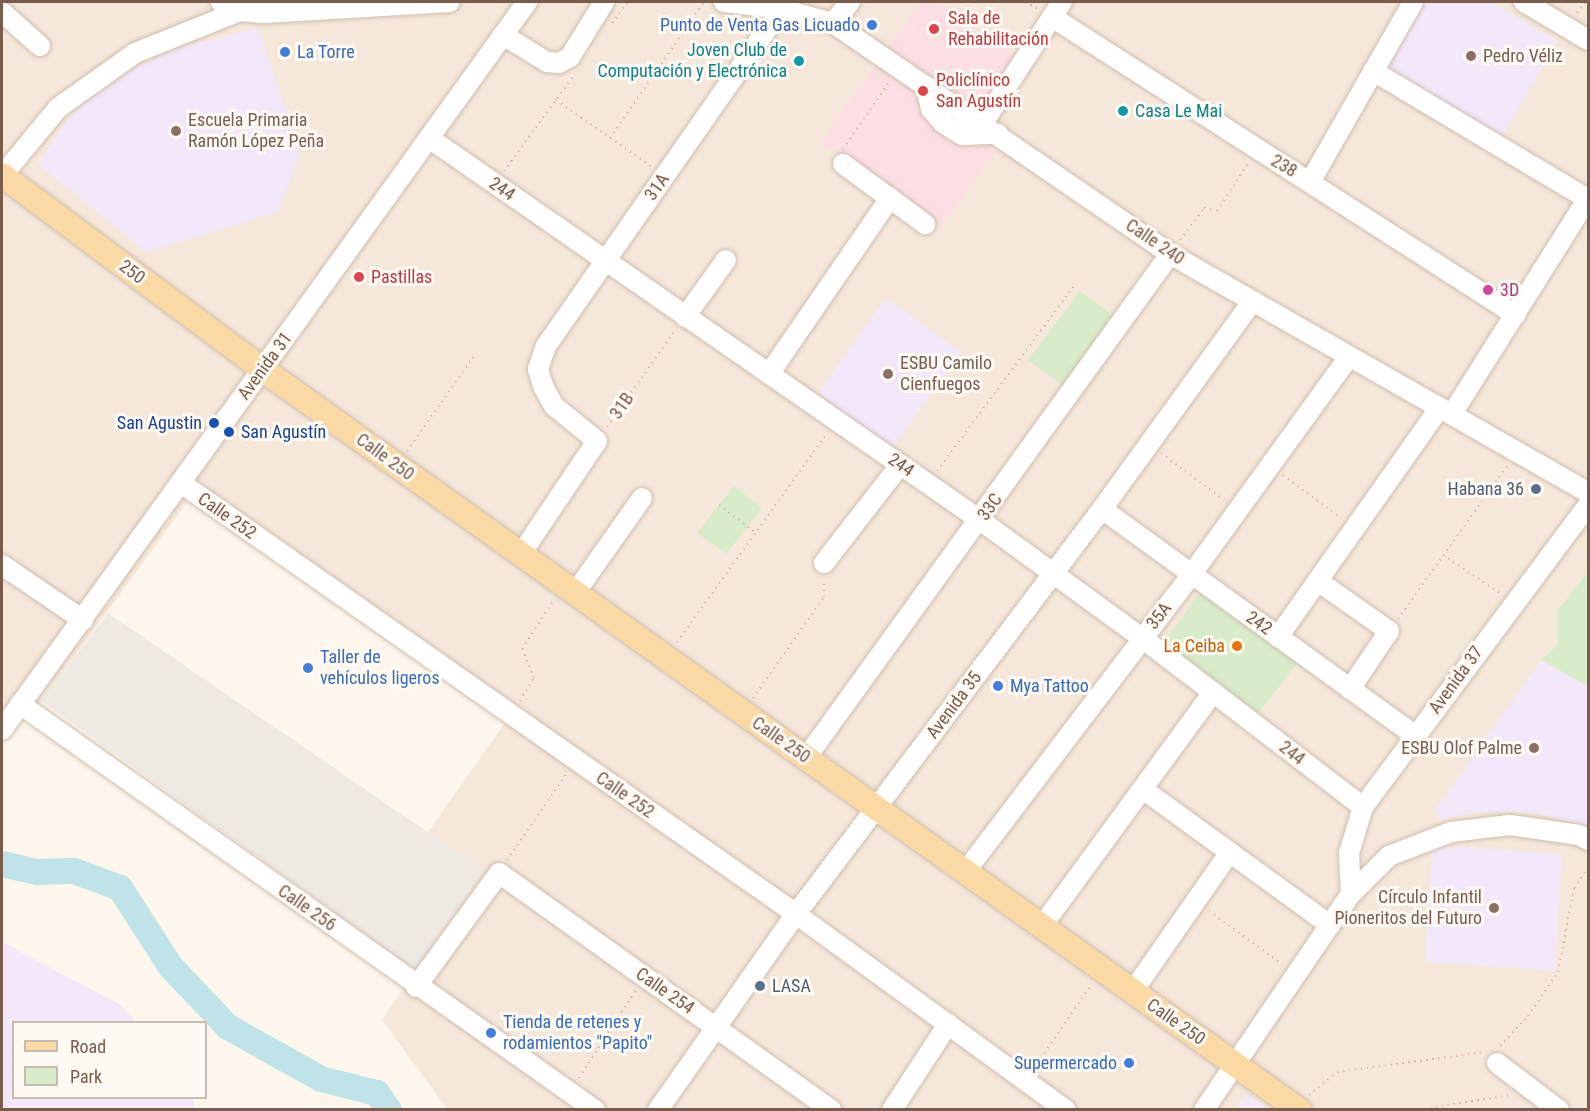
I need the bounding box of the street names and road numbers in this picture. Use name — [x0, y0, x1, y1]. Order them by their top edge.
street label: 238 — [1267, 150, 1301, 182]
street label: 31A — [640, 169, 674, 205]
street label: 244 — [485, 173, 519, 205]
street label: Calle 240 — [1121, 215, 1189, 269]
street label: 250 — [115, 255, 149, 289]
street label: Avenida 31 — [233, 328, 297, 404]
street label: 31B — [605, 389, 639, 423]
street label: Calle 250 — [352, 429, 418, 485]
street label: 244 — [884, 449, 918, 481]
street label: Calle 252 — [194, 488, 260, 544]
street label: 33C — [973, 489, 1007, 525]
street label: 35A — [1142, 598, 1176, 634]
street label: 242 — [1242, 607, 1276, 639]
street label: Avenida 37 — [1424, 642, 1488, 718]
street label: Avenida 35 — [922, 667, 986, 743]
street label: Calle 250 — [748, 712, 814, 768]
street label: 244 — [1275, 736, 1309, 770]
street label: Calle 252 — [592, 767, 658, 823]
street label: Calle 256 — [274, 880, 340, 936]
street label: Calle 254 — [632, 963, 698, 1019]
street label: Calle 250 — [1143, 994, 1209, 1050]

